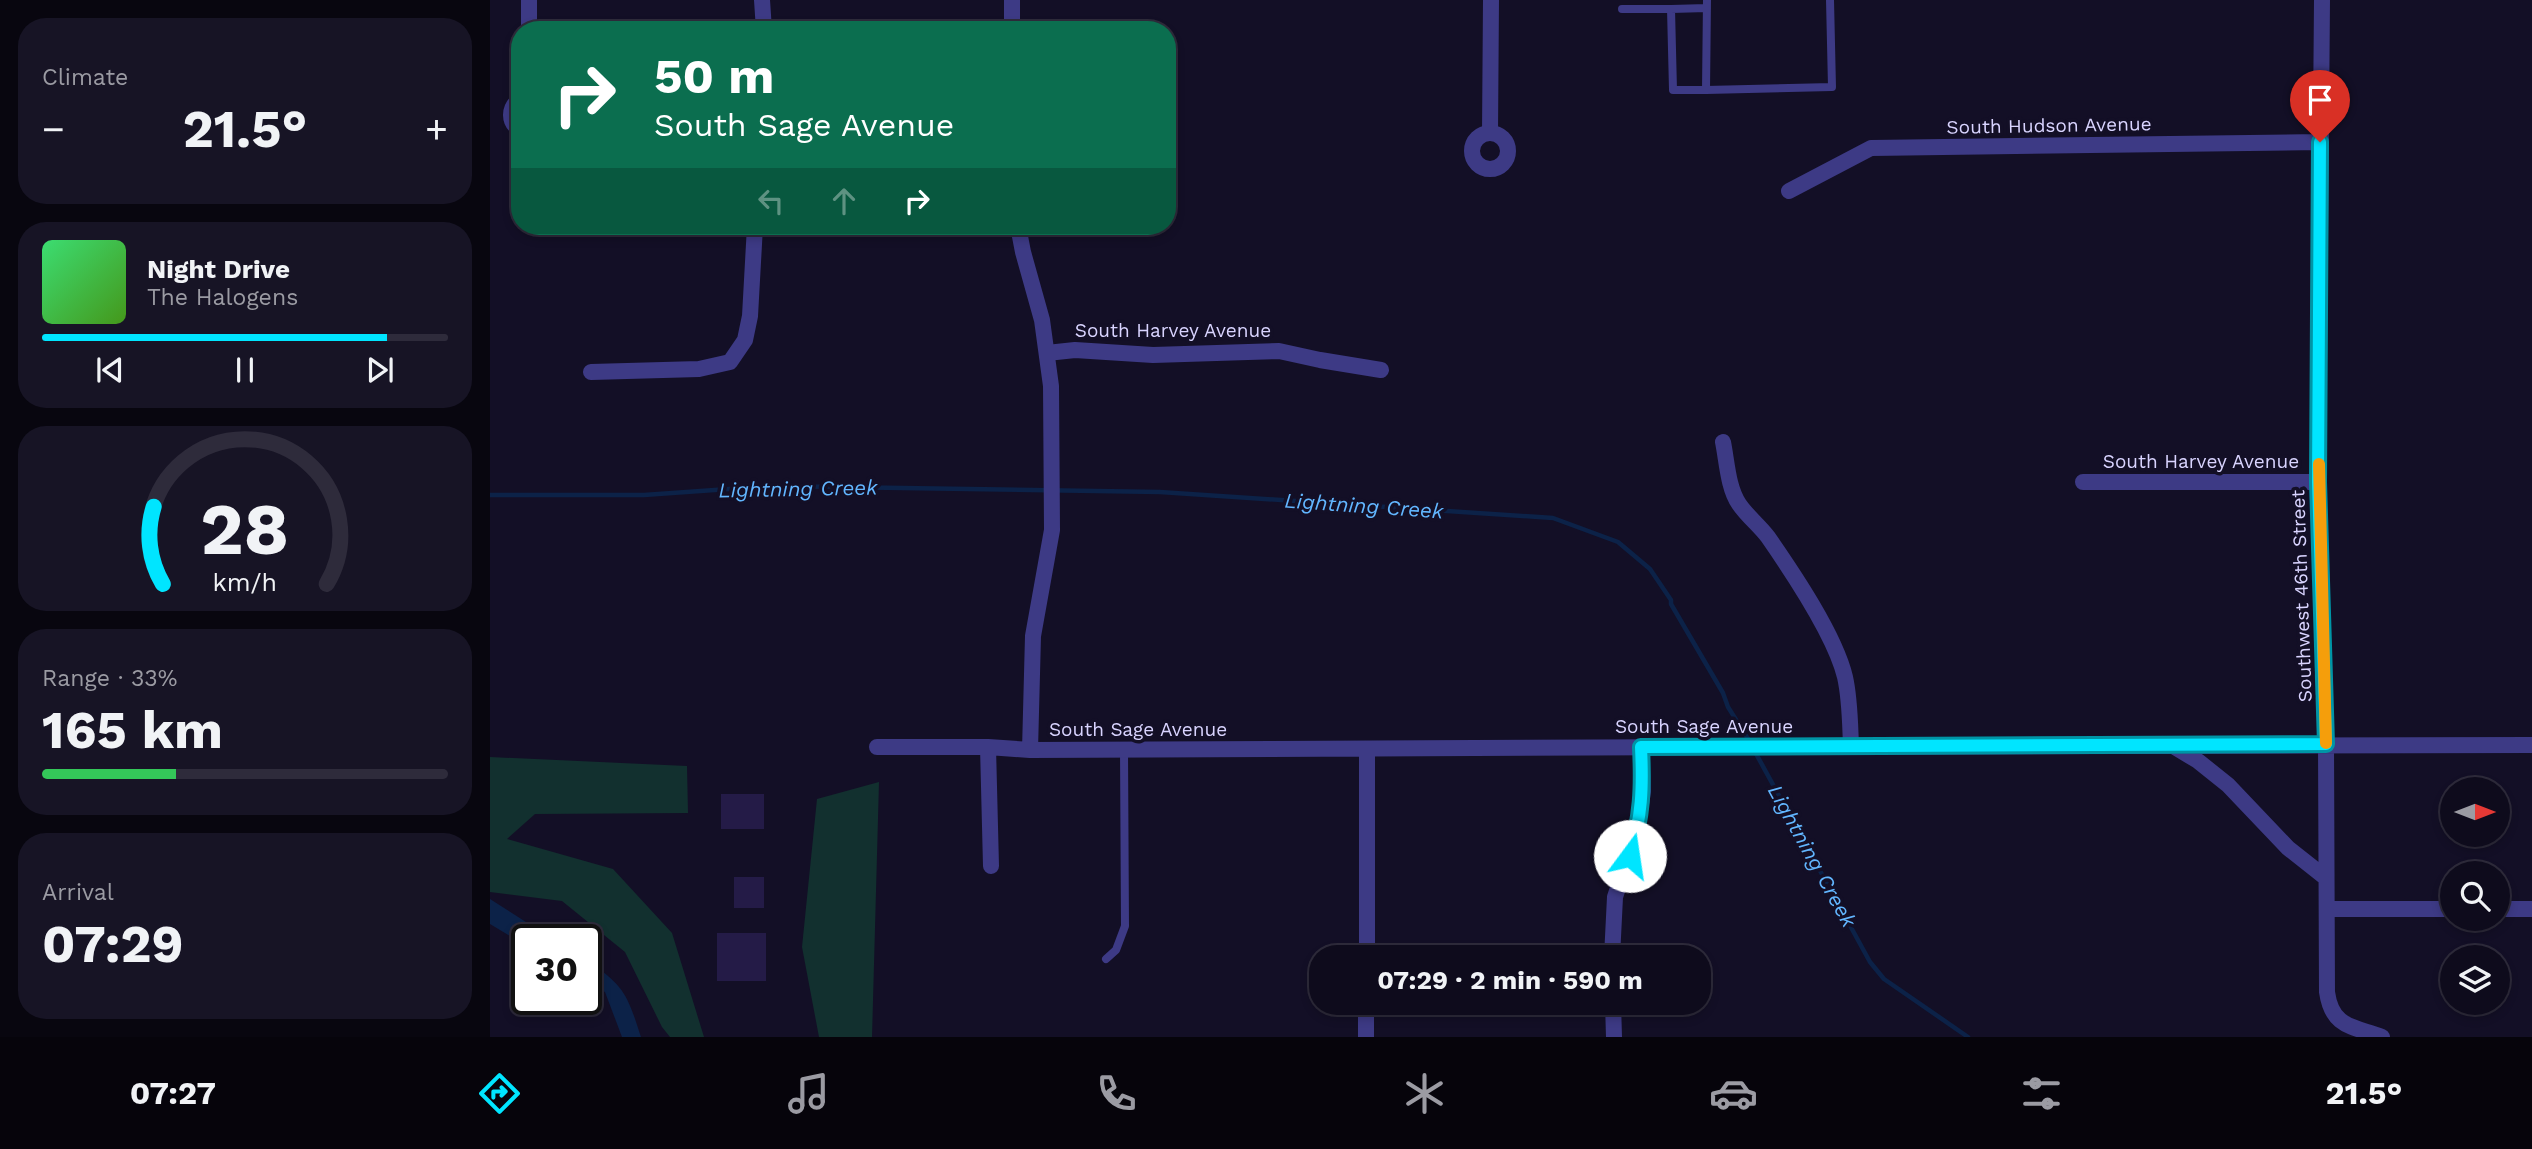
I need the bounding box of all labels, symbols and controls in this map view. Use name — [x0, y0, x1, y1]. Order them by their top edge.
text: 50 m — [654, 47, 774, 105]
icon: right — [539, 49, 630, 140]
text: Climate — [42, 64, 128, 91]
pin — [2290, 70, 2350, 142]
icon: arrive — [2301, 81, 2339, 119]
text: 21.5° — [183, 99, 307, 160]
text: South Sage Avenue — [654, 106, 954, 144]
text: − — [42, 107, 65, 151]
text: + — [425, 107, 448, 151]
street label: South Hudson Avenue — [1946, 112, 2152, 139]
icon: left — [752, 182, 790, 220]
icon: ahead — [825, 182, 863, 220]
icon: right — [898, 182, 936, 220]
text: Night Drive — [147, 254, 290, 284]
text: The Halogens — [147, 284, 298, 311]
street label: South Harvey Avenue — [1075, 319, 1271, 342]
icon: previous — [91, 351, 129, 389]
icon: pause — [226, 351, 264, 389]
icon: next — [361, 351, 399, 389]
street label: South Harvey Avenue — [2103, 450, 2299, 473]
water label: Lightning Creek — [718, 475, 878, 502]
text: 28 — [200, 487, 290, 573]
water label: Lightning Creek — [1284, 487, 1445, 524]
street label: Southwest 46th Street — [2286, 489, 2317, 703]
text: km/h — [213, 568, 277, 597]
text: Range · 33% — [42, 665, 177, 692]
text: 165 km — [42, 700, 223, 761]
street label: South Sage Avenue — [1615, 715, 1793, 738]
street label: South Sage Avenue — [1049, 718, 1227, 741]
north arrow — [2440, 777, 2510, 847]
map controls — [2440, 777, 2510, 1015]
water label: Lightning Creek — [1763, 780, 1862, 932]
position arrow — [1593, 819, 1667, 893]
button: search — [2440, 861, 2510, 931]
text: Arrival — [42, 879, 114, 906]
text: 07:29 — [42, 914, 184, 975]
speed limit sign: 30 — [511, 924, 602, 1015]
button: layers — [2440, 945, 2510, 1015]
text: 07:29 · 2 min · 590 m — [1377, 965, 1643, 995]
icon: directions — [475, 1069, 524, 1118]
icon: music — [784, 1069, 833, 1118]
icon: phone — [1092, 1069, 1141, 1118]
icon: climate — [1400, 1069, 1449, 1118]
icon: car — [1709, 1069, 1758, 1118]
icon: filters — [2017, 1069, 2066, 1118]
text: 07:27 — [130, 1074, 216, 1112]
text: 21.5° — [2326, 1074, 2402, 1112]

